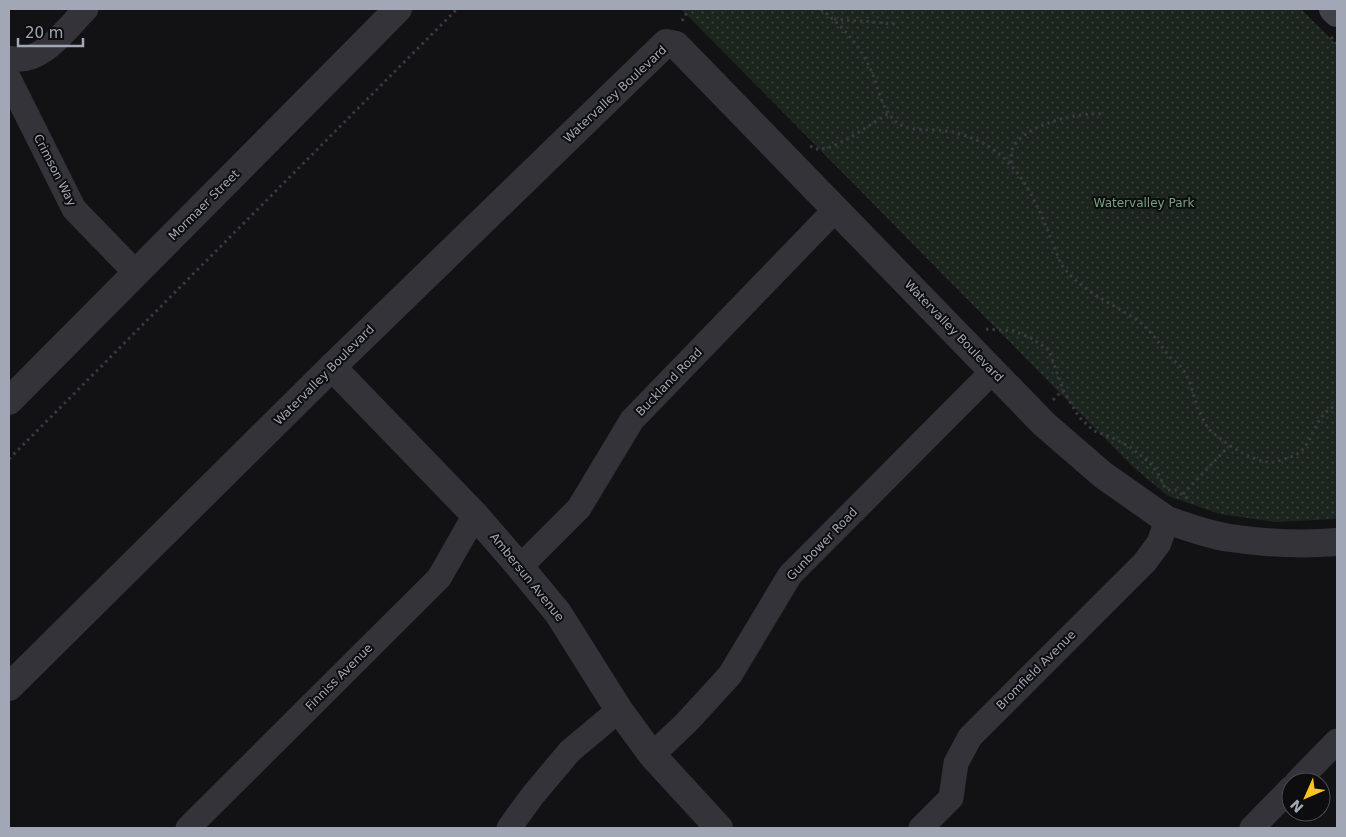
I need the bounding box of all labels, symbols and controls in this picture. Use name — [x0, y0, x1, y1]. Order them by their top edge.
scale bar — [18, 15, 82, 47]
text: 20 m — [25, 24, 63, 42]
street label: Watervalley Boulevard — [561, 43, 669, 145]
street label: Crimson Way — [31, 132, 79, 208]
street label: Mormaer Street — [166, 167, 242, 243]
park label: Watervalley Park — [1094, 196, 1194, 210]
street label: Watervalley Boulevard — [902, 277, 1006, 385]
street label: Watervalley Boulevard — [271, 322, 377, 428]
street label: Buckland Road — [633, 345, 705, 419]
street label: Gunbower Road — [784, 505, 860, 583]
street label: Ambersun Avenue — [487, 530, 567, 624]
street label: Bromfield Avenue — [993, 627, 1079, 713]
street label: Finniss Avenue — [303, 641, 375, 713]
north arrow — [1281, 772, 1331, 822]
text: N — [1287, 796, 1307, 816]

